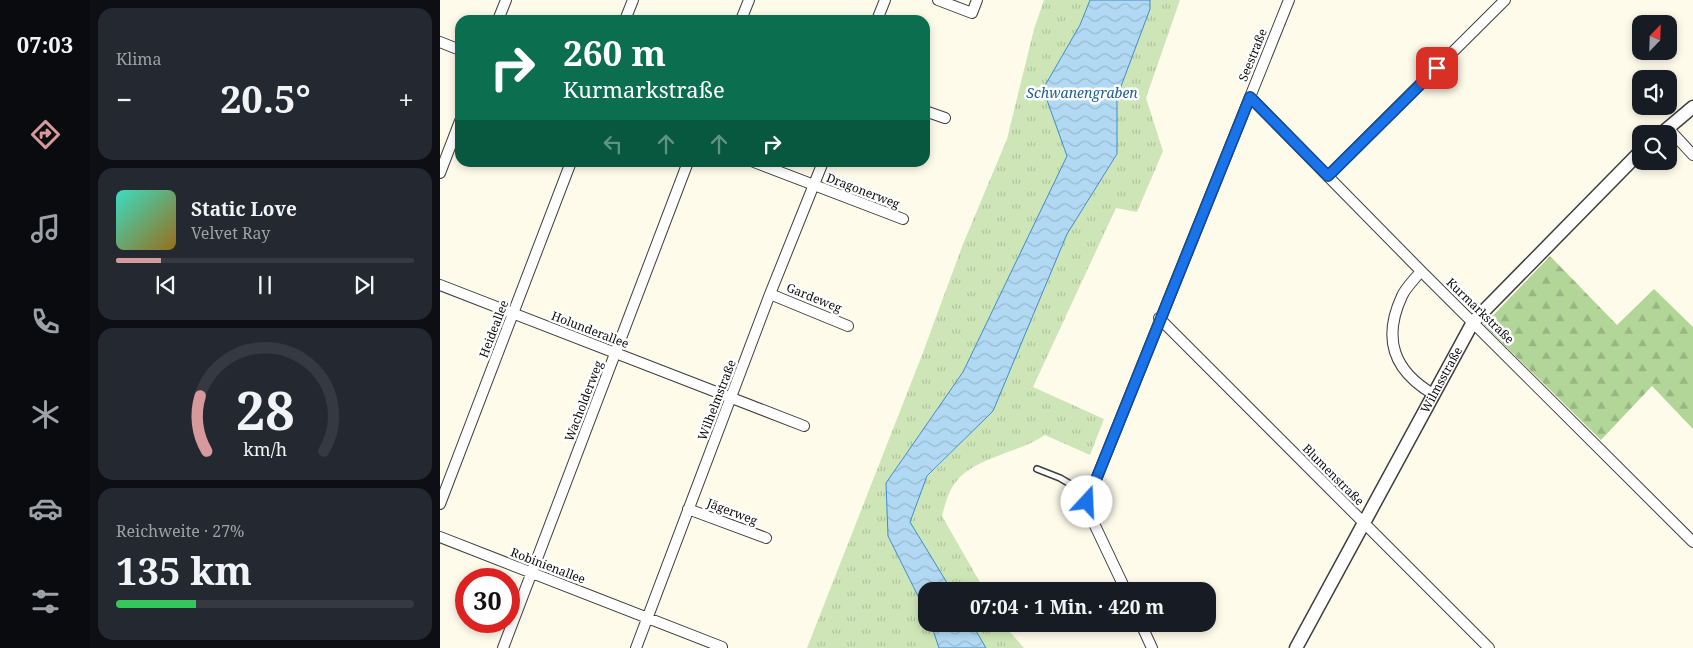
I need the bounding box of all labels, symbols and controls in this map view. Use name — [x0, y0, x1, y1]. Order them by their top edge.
north arrow — [1632, 15, 1678, 60]
map controls — [1632, 15, 1677, 170]
street label: Seestraße — [1234, 26, 1271, 84]
text: 07:03 — [17, 29, 73, 59]
text: 260 m — [563, 29, 666, 76]
icon: right — [480, 35, 545, 100]
pin — [1416, 47, 1458, 89]
text: Klima — [116, 48, 161, 70]
icon: arrive — [1423, 54, 1451, 82]
button: sound — [1632, 70, 1677, 115]
text: 20.5° — [220, 72, 311, 124]
text: Kurmarkstraße — [563, 74, 725, 104]
text: − — [116, 80, 132, 118]
text: + — [398, 80, 414, 118]
water label: Schwanengraben — [1026, 83, 1138, 102]
icon: directions — [28, 117, 63, 152]
button: search — [1632, 125, 1677, 170]
icon: left — [599, 130, 627, 158]
icon: ahead — [652, 130, 680, 158]
icon: ahead — [705, 130, 733, 158]
icon: right — [758, 130, 786, 158]
street label: Dragonerweg — [824, 169, 903, 213]
text: Static Love — [191, 196, 297, 222]
icon: music — [28, 211, 63, 246]
text: Velvet Ray — [191, 222, 270, 244]
icon: previous — [152, 271, 180, 299]
icon: pause — [251, 271, 279, 299]
icon: next — [350, 271, 378, 299]
street label: Kurmarkstraße — [1443, 274, 1518, 347]
street label: Gardeweg — [784, 279, 845, 316]
street label: Heideallee — [475, 297, 512, 360]
icon: phone — [28, 304, 63, 339]
street label: Holunderallee — [549, 307, 631, 352]
street label: Wilmsstraße — [1416, 344, 1466, 416]
street label: Wacholderweg — [560, 357, 607, 444]
street label: Wilhelmstraße — [693, 357, 740, 443]
text: 28 — [236, 374, 294, 445]
icon: climate — [28, 397, 63, 432]
text: km/h — [243, 437, 287, 461]
street label: Blumenstraße — [1299, 440, 1368, 509]
position arrow — [1060, 475, 1112, 527]
icon: car — [28, 491, 63, 526]
street label: Jägerweg — [704, 494, 760, 529]
text: Reichweite · 27% — [116, 520, 244, 542]
street label: Robinienallee — [508, 543, 588, 588]
text: 135 km — [116, 544, 252, 596]
speed limit sign: 30 — [455, 568, 520, 633]
icon: filters — [28, 584, 63, 619]
text: 07:04 · 1 Min. · 420 m — [970, 594, 1164, 620]

